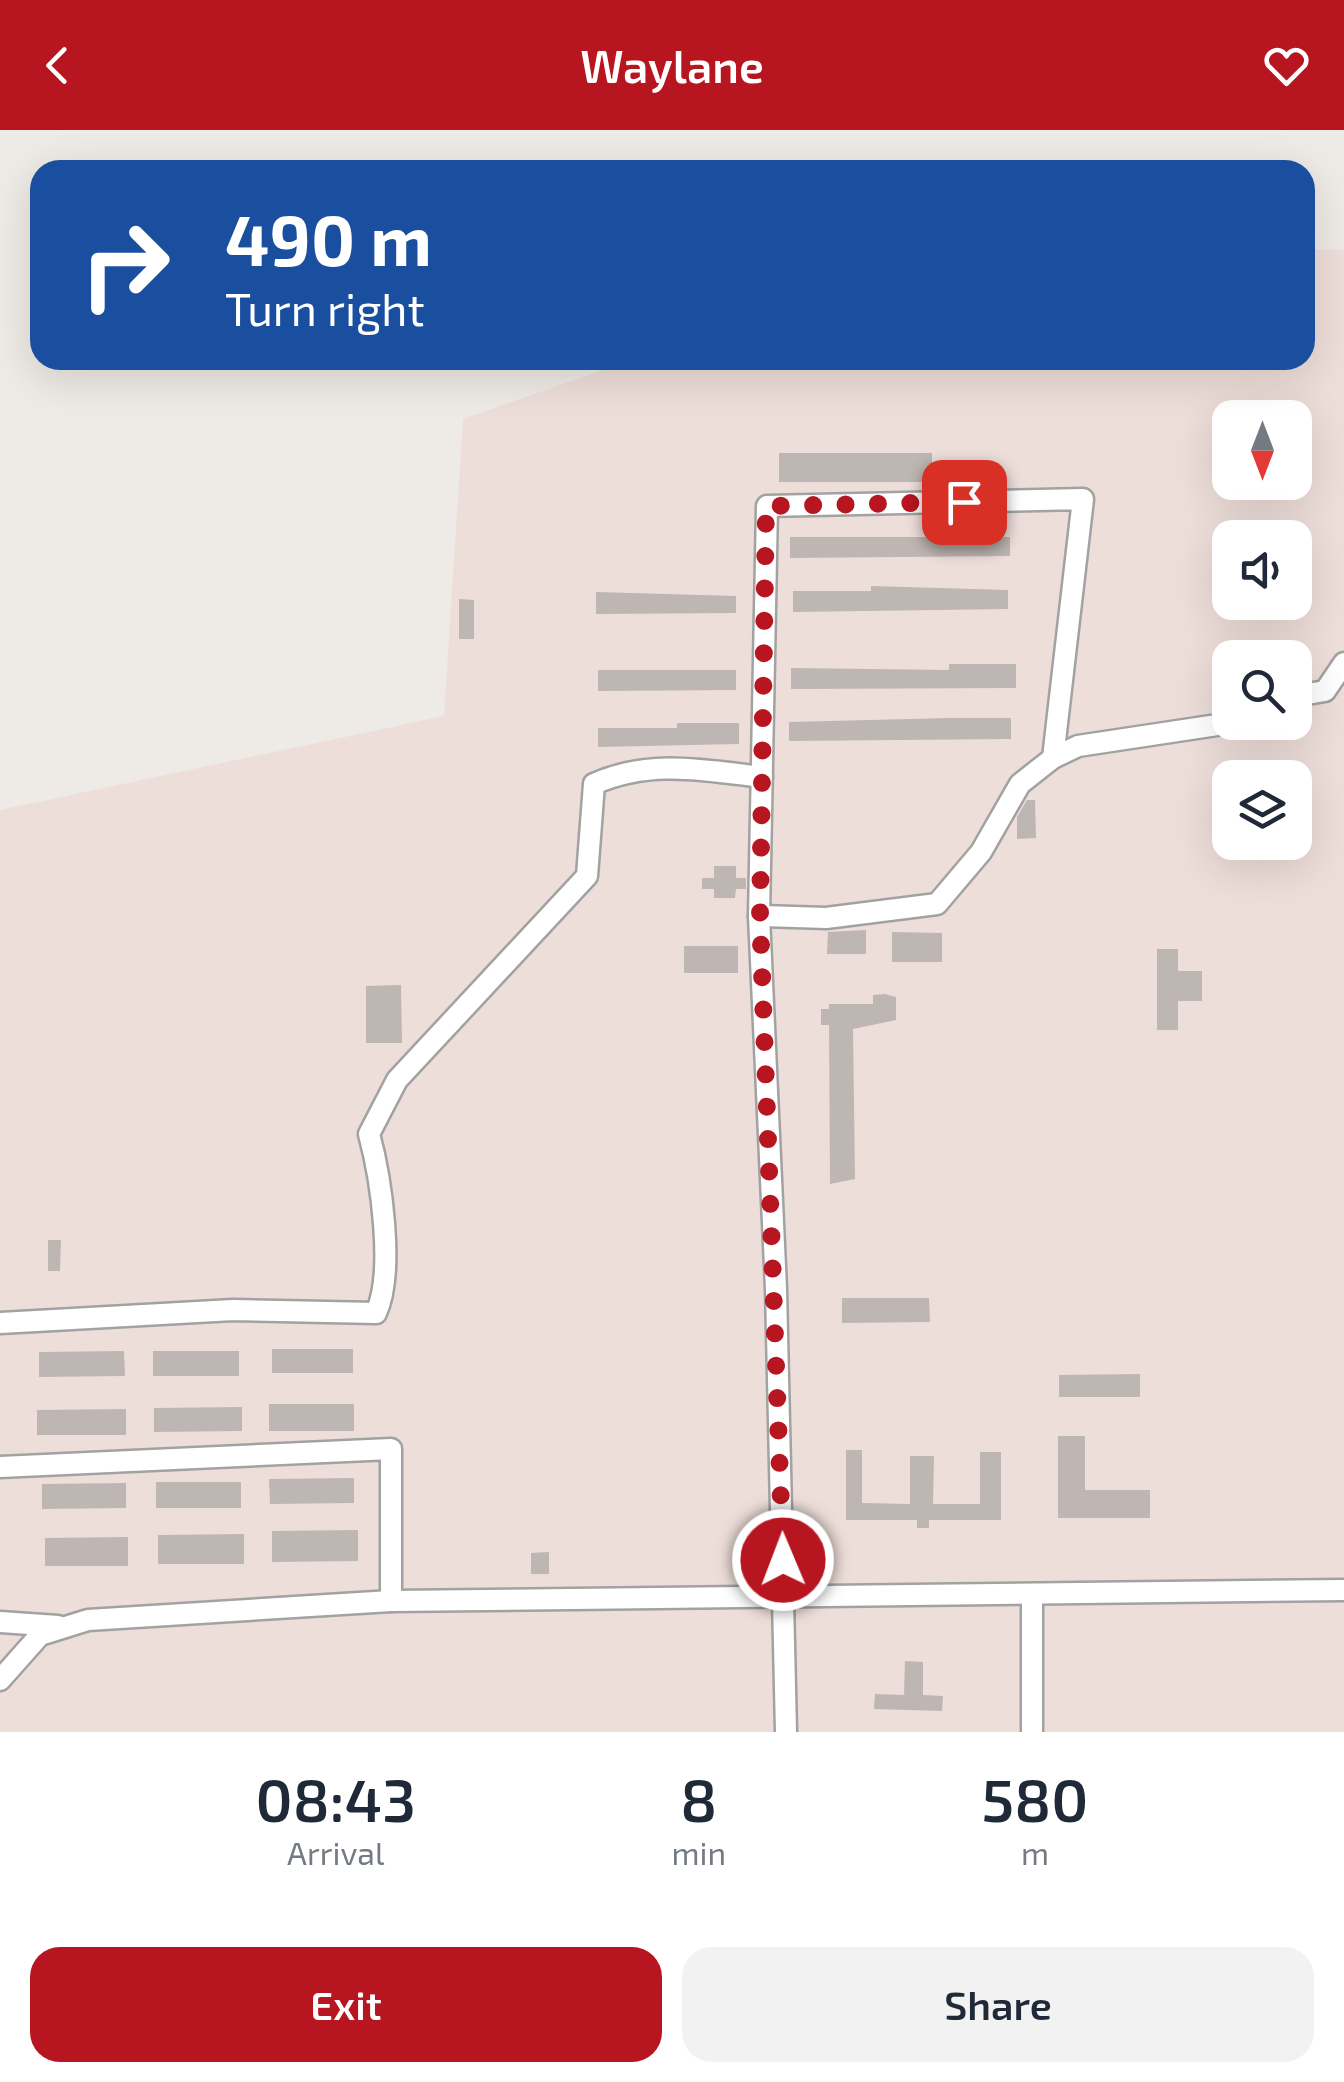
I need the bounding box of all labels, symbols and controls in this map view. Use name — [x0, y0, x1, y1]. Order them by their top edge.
icon: back — [30, 38, 85, 93]
text: Waylane — [580, 38, 764, 92]
icon: heart — [1259, 38, 1314, 93]
text: 490 m — [225, 196, 432, 280]
icon: right — [60, 200, 190, 330]
text: Turn right — [225, 281, 425, 335]
north arrow — [1212, 400, 1312, 500]
map controls — [1212, 400, 1312, 860]
pin — [922, 460, 1007, 545]
icon: arrive — [937, 475, 992, 530]
button: sound — [1212, 520, 1312, 620]
button: search — [1212, 640, 1312, 740]
button: layers — [1212, 760, 1312, 860]
position arrow — [731, 1508, 835, 1612]
text: 08:43 — [256, 1762, 416, 1834]
text: 8 — [680, 1762, 717, 1834]
text: 580 — [982, 1762, 1088, 1834]
text: Arrival — [287, 1833, 384, 1871]
text: min — [671, 1833, 726, 1871]
text: m — [1021, 1833, 1049, 1871]
button: Exit — [30, 1947, 662, 2062]
button: Share — [682, 1947, 1314, 2062]

